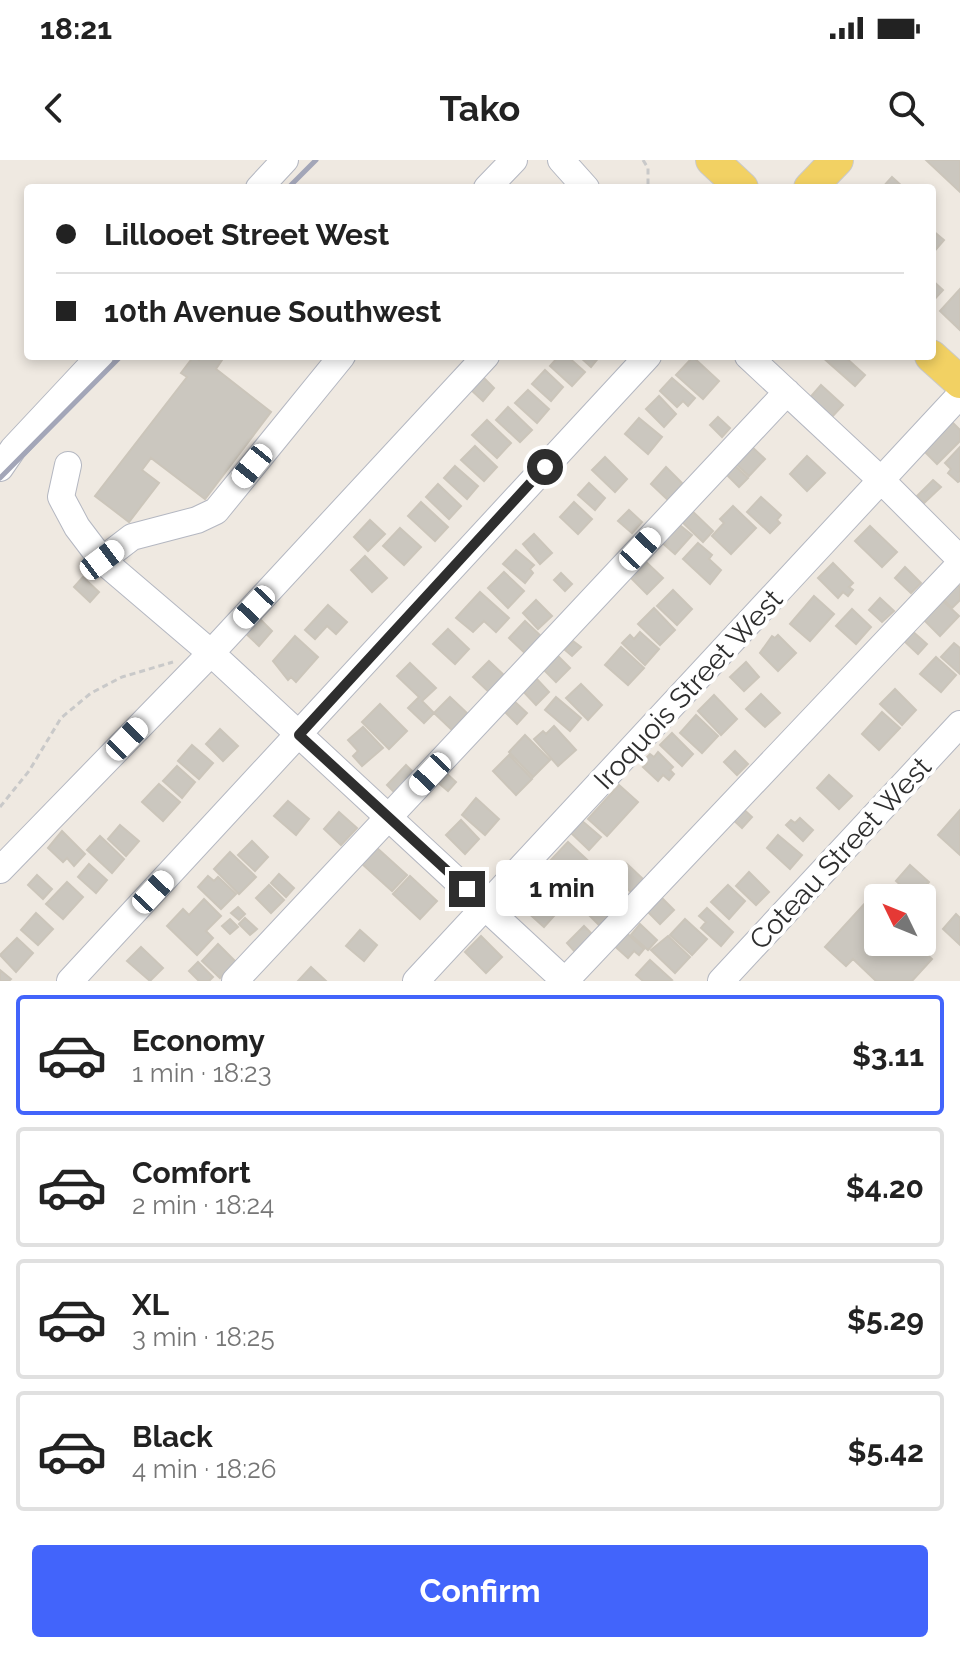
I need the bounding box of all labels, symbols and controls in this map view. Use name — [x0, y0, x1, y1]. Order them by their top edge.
text: 18:21 — [40, 11, 112, 46]
icon: back — [32, 86, 76, 130]
icon: search — [884, 86, 928, 130]
text: Tako — [440, 87, 520, 129]
text: Lillooet Street West — [104, 217, 389, 252]
text: 10th Avenue Southwest — [104, 294, 441, 329]
car — [228, 440, 276, 492]
route start — [527, 449, 563, 485]
car — [615, 523, 665, 575]
car — [76, 536, 128, 584]
car — [229, 581, 279, 633]
street label: Iroquois Street West — [587, 582, 790, 796]
car — [102, 713, 152, 765]
car — [405, 748, 455, 800]
street label: Coteau Street West — [743, 750, 938, 956]
callout: 1 min — [495, 861, 627, 917]
car — [128, 866, 178, 918]
route end — [449, 871, 485, 907]
text: 1 min — [529, 873, 595, 903]
north arrow — [864, 884, 936, 956]
map controls — [864, 884, 936, 956]
icon: car — [36, 1019, 108, 1091]
text: Economy — [132, 1023, 265, 1058]
text: $3.11 — [852, 1038, 924, 1073]
text: 1 min · 18:23 — [132, 1058, 272, 1088]
icon: car — [36, 1151, 108, 1223]
text: Comfort — [132, 1155, 251, 1190]
text: $4.20 — [846, 1170, 924, 1205]
text: 2 min · 18:24 — [132, 1190, 274, 1220]
icon: car — [36, 1283, 108, 1355]
text: XL — [132, 1287, 169, 1322]
text: $5.29 — [847, 1302, 924, 1337]
text: 3 min · 18:25 — [132, 1322, 275, 1352]
icon: car — [36, 1415, 108, 1487]
text: Black — [132, 1419, 213, 1454]
text: $5.42 — [848, 1434, 924, 1469]
text: 4 min · 18:26 — [132, 1454, 276, 1484]
button: Confirm — [32, 1545, 928, 1637]

